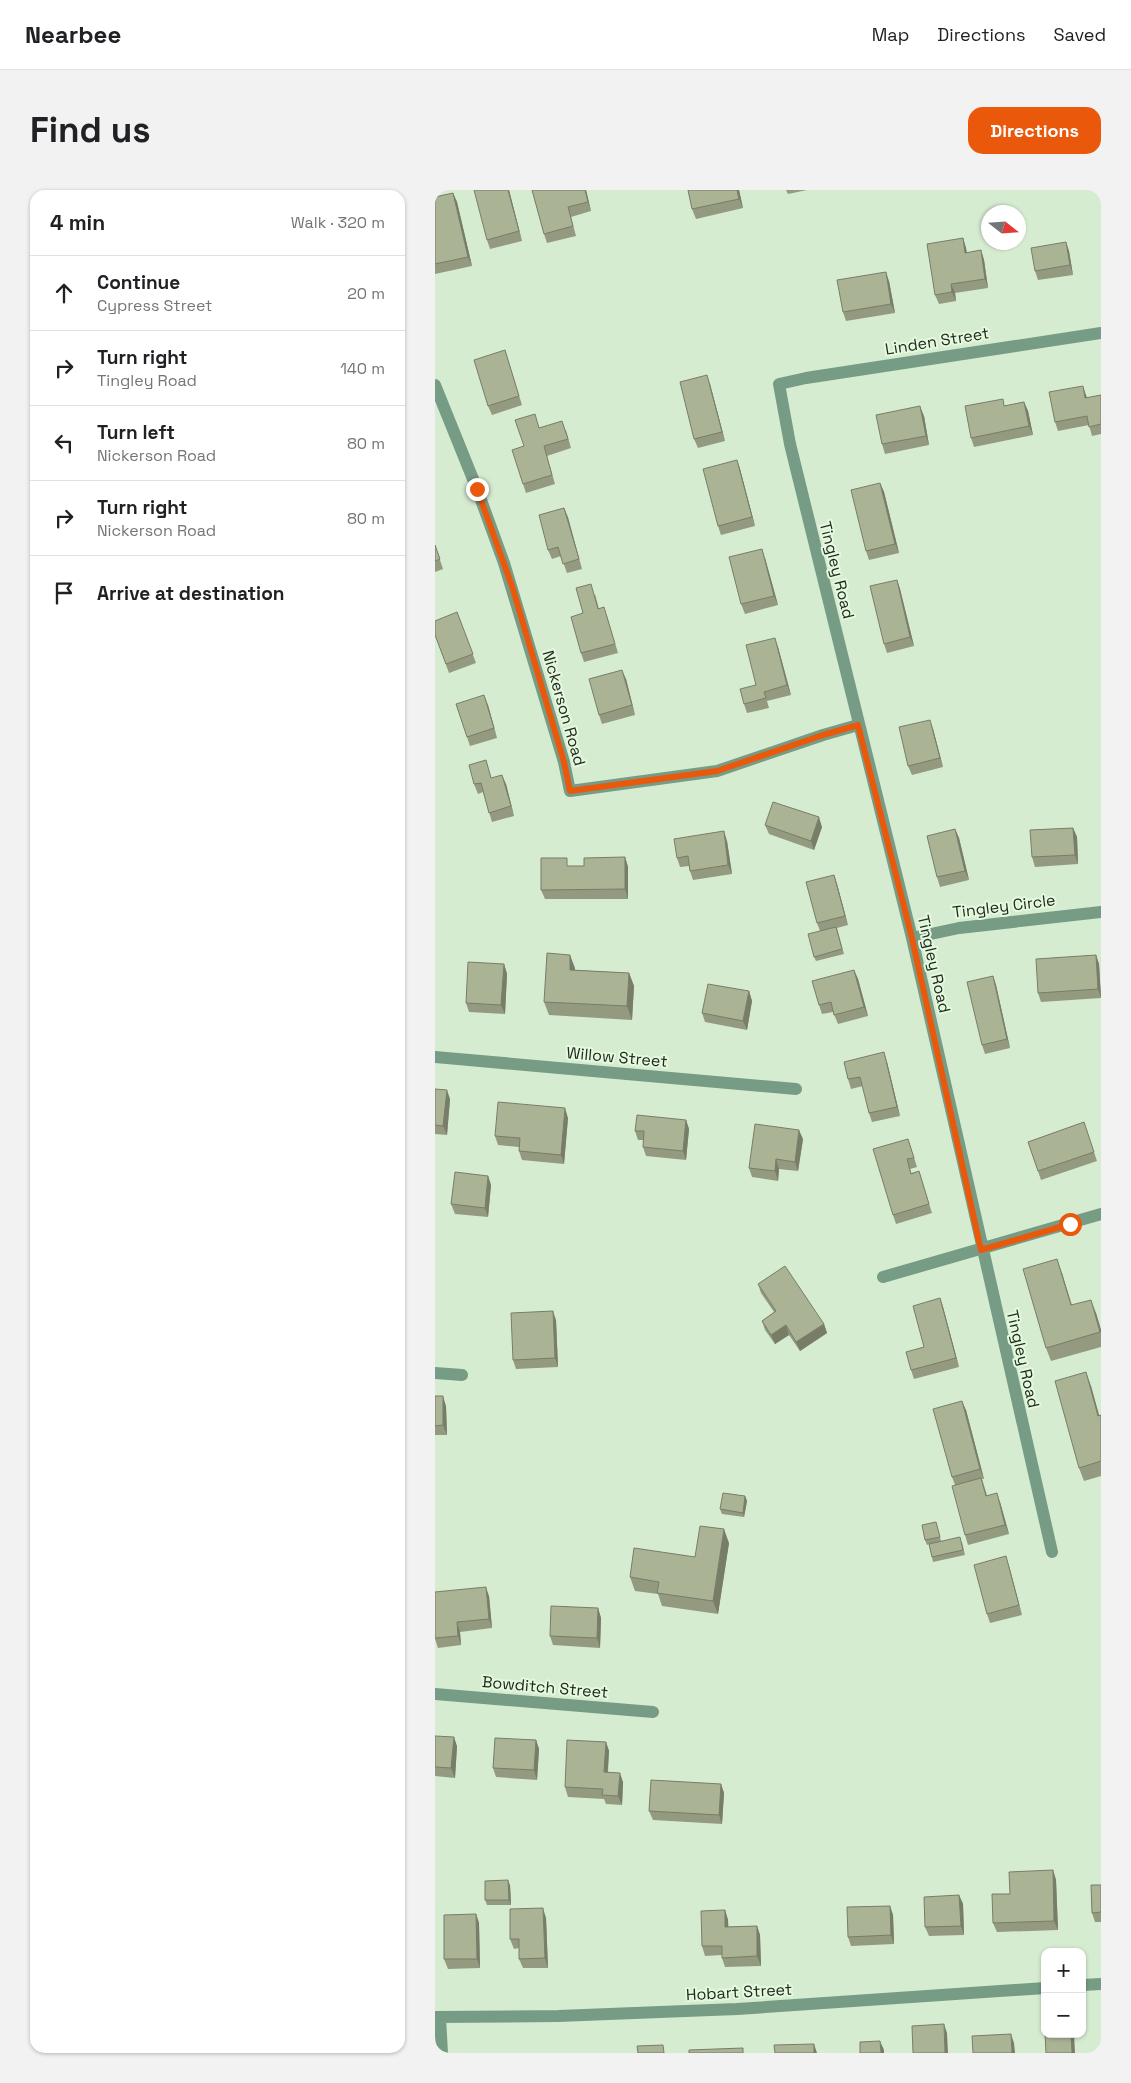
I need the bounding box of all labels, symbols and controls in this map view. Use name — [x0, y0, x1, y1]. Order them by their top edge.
text: Nearbee — [25, 19, 121, 50]
text: Map — [872, 23, 909, 46]
text: Directions — [937, 23, 1026, 46]
text: Saved — [1054, 23, 1106, 46]
button: Directions — [968, 107, 1101, 154]
text: Find us — [30, 108, 151, 152]
north arrow — [981, 205, 1026, 250]
text: 4 min — [50, 209, 105, 236]
text: Walk · 320 m — [291, 212, 385, 233]
text: Continue — [97, 270, 180, 295]
icon: ahead — [50, 279, 78, 307]
text: 20 m — [347, 283, 385, 304]
text: Cypress Street — [97, 295, 212, 316]
street label: Linden Street — [883, 322, 991, 360]
text: Turn right — [97, 345, 187, 370]
icon: right — [50, 354, 78, 382]
text: 140 m — [340, 358, 385, 379]
text: Tingley Road — [97, 370, 197, 391]
text: Turn left — [97, 420, 175, 445]
icon: left — [50, 429, 78, 457]
text: 80 m — [347, 433, 385, 454]
text: Nickerson Road — [97, 445, 216, 466]
route end — [466, 478, 489, 501]
text: Turn right — [97, 495, 187, 520]
icon: right — [50, 504, 78, 532]
text: 80 m — [347, 508, 385, 529]
street label: Tingley Road — [815, 519, 859, 621]
text: Nickerson Road — [97, 520, 216, 541]
icon: arrive — [50, 579, 78, 607]
text: Arrive at destination — [97, 581, 285, 606]
street label: Nickerson Road — [537, 648, 591, 768]
street label: Tingley Circle — [951, 889, 1057, 923]
street label: Tingley Road — [913, 913, 955, 1015]
street label: Willow Street — [566, 1042, 668, 1072]
route start — [1059, 1213, 1082, 1236]
street label: Tingley Road — [1002, 1308, 1044, 1410]
street label: Bowditch Street — [481, 1671, 609, 1703]
map controls — [1041, 1948, 1086, 2038]
button: + — [1041, 1948, 1086, 1993]
street label: Hobart Street — [685, 1979, 793, 2005]
button: − — [1041, 1993, 1086, 2038]

